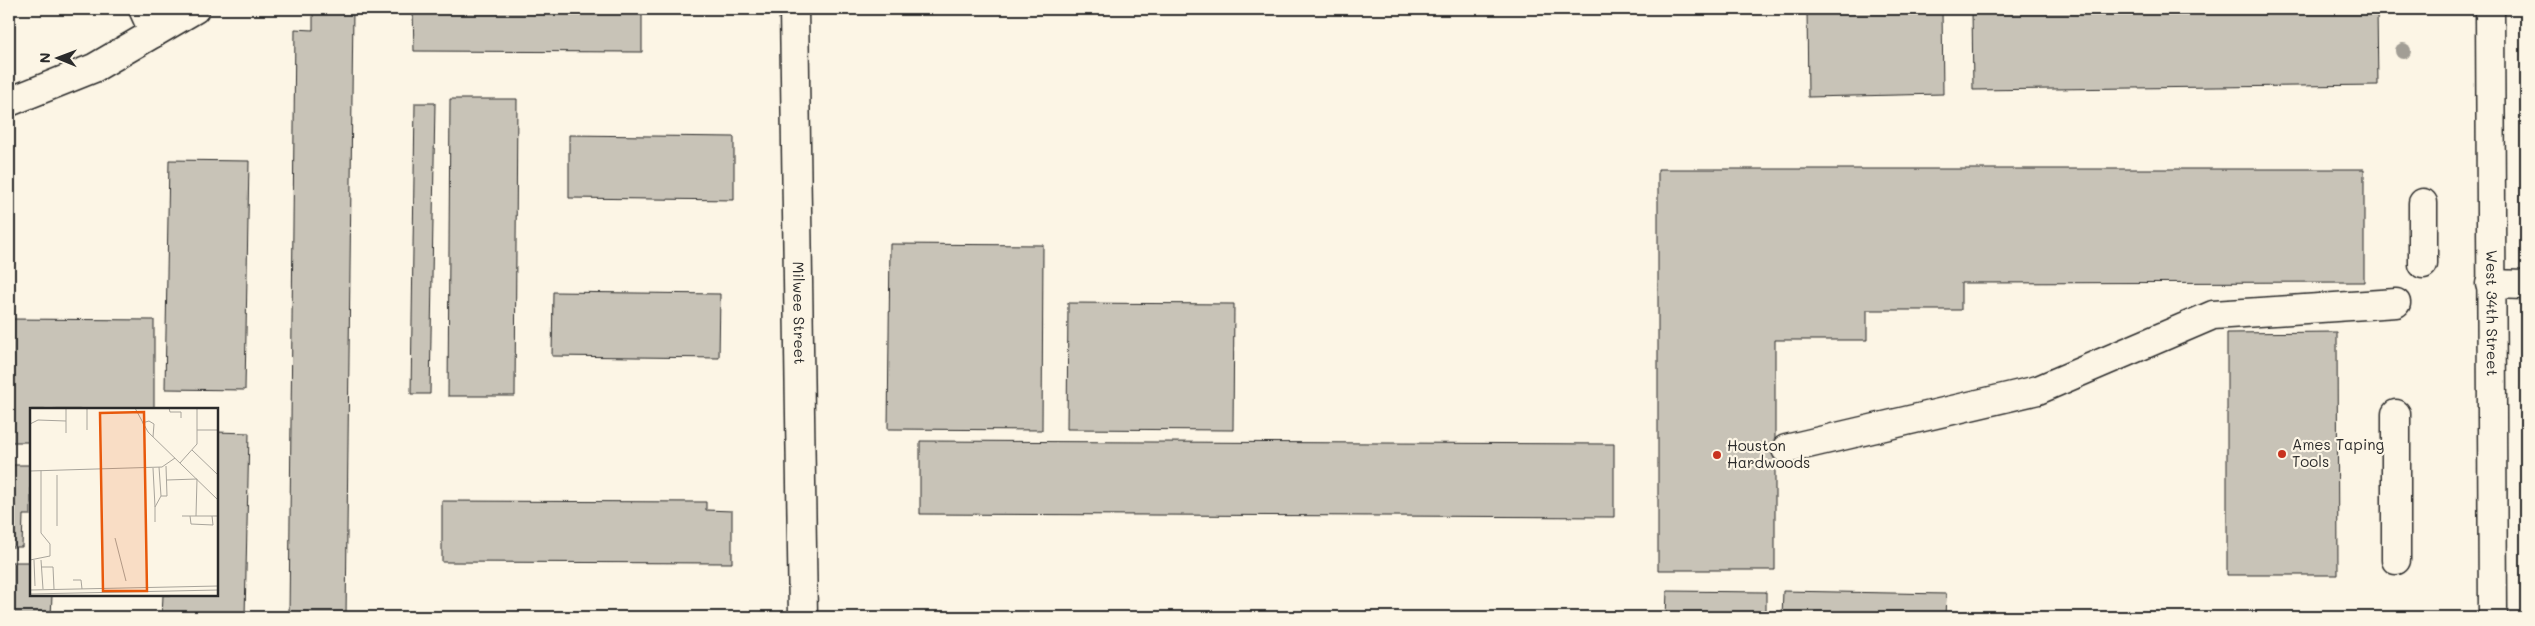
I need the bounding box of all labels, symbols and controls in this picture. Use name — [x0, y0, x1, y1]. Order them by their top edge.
north arrow — [32, 32, 82, 82]
text: N — [35, 52, 54, 63]
street label: West 34th Street — [2482, 250, 2503, 376]
street label: Milwee Street — [789, 261, 810, 365]
inset map — [30, 408, 218, 596]
place label: Ames Taping Tools — [2292, 434, 2385, 471]
place label: Houston Hardwoods — [1727, 435, 1810, 472]
marker: Ames Taping Tools — [2276, 448, 2288, 460]
marker: Houston Hardwoods — [1711, 449, 1723, 461]

